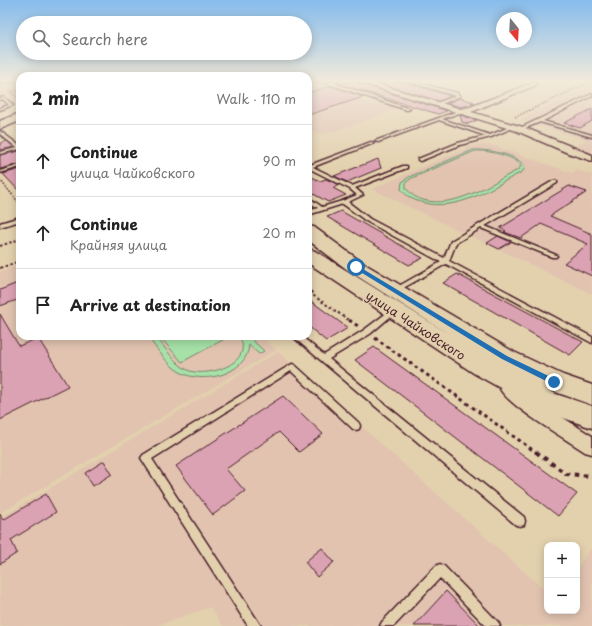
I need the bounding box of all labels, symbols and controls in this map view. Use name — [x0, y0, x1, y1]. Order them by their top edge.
north arrow — [496, 12, 532, 48]
search box — [16, 16, 312, 60]
icon: search — [30, 27, 52, 49]
text: Search here — [62, 27, 148, 50]
text: 2 min — [32, 85, 79, 111]
text: Walk · 110 m — [217, 89, 296, 108]
text: Continue — [70, 140, 138, 163]
icon: ahead — [32, 150, 54, 172]
text: 90 m — [263, 151, 296, 170]
text: улица Чайковского — [70, 163, 195, 182]
text: Continue — [70, 212, 138, 235]
icon: ahead — [32, 222, 54, 244]
text: 20 m — [262, 223, 296, 242]
text: Крайняя улица — [70, 235, 167, 254]
route start — [347, 258, 365, 276]
street label: улица Чайковского — [363, 286, 470, 364]
text: Arrive at destination — [70, 293, 231, 316]
icon: arrive — [32, 294, 54, 316]
route end — [545, 373, 563, 391]
map controls — [544, 542, 580, 614]
button: + — [544, 542, 580, 578]
button: − — [544, 578, 580, 614]

